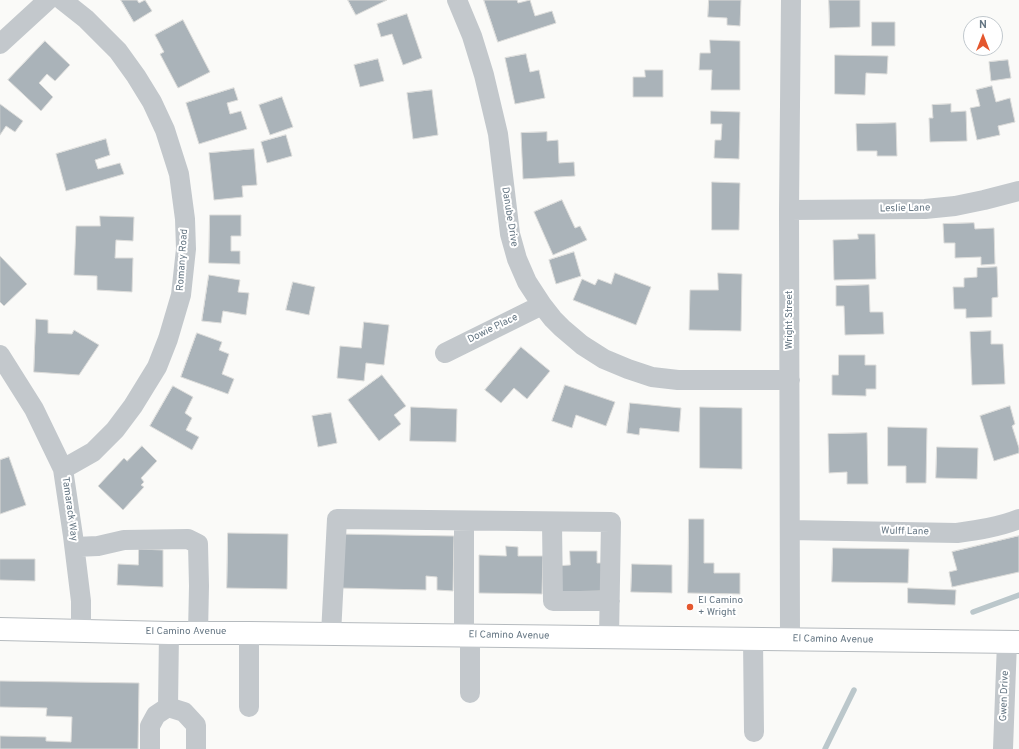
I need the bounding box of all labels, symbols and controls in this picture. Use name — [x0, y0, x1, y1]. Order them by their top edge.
north arrow — [963, 16, 1003, 56]
text: N — [979, 18, 987, 32]
street label: Danube Drive — [498, 186, 520, 248]
street label: Leslie Lane — [880, 203, 930, 215]
street label: Romany Road — [175, 229, 191, 291]
street label: Wright Street — [784, 290, 796, 350]
street label: Dowie Place — [466, 312, 520, 346]
street label: Tamarack Way — [59, 476, 79, 542]
street label: Wulff Lane — [881, 526, 929, 538]
place label: El Camino + Wright — [698, 595, 743, 618]
marker: El Camino + Wright — [685, 602, 695, 612]
street label: El Camino Avenue — [146, 626, 226, 638]
street label: El Camino Avenue — [468, 629, 550, 643]
street label: El Camino Avenue — [792, 633, 874, 647]
street label: Gwen Drive — [998, 670, 1012, 722]

